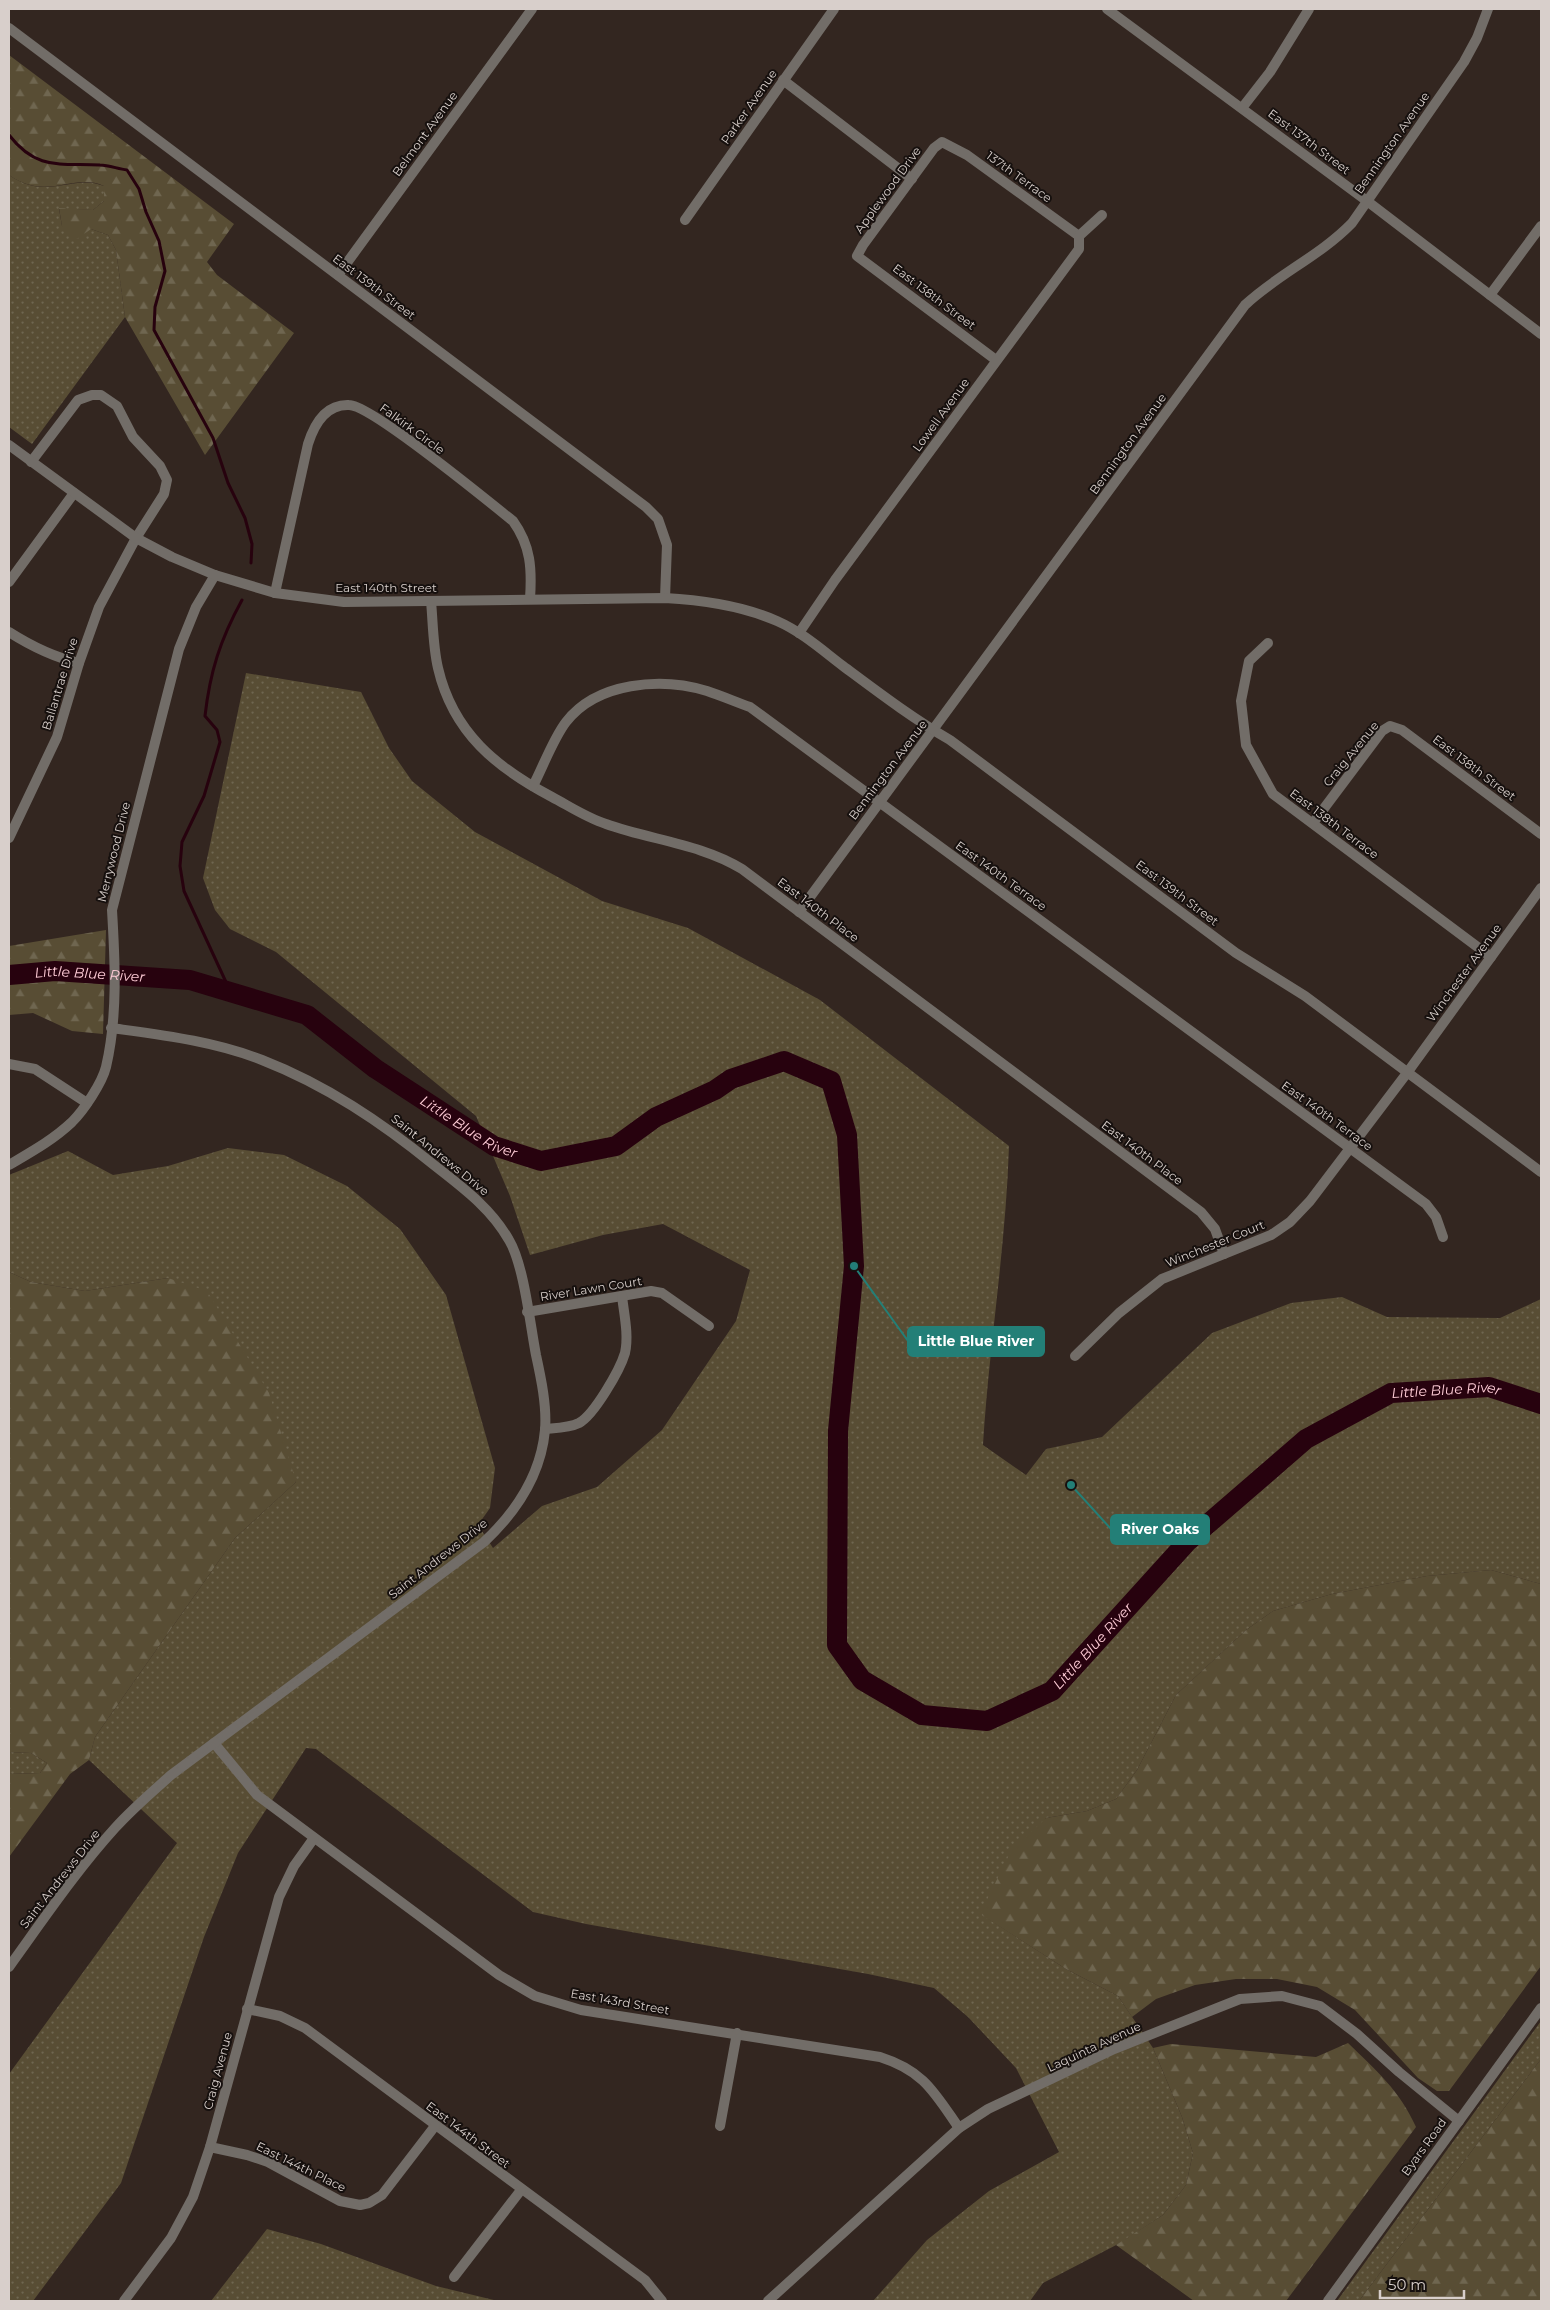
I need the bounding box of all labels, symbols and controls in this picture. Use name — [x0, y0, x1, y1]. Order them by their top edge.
street label: Parker Avenue — [717, 67, 780, 147]
street label: Belmont Avenue — [389, 88, 460, 179]
street label: Bennington Avenue — [1351, 89, 1432, 196]
street label: East 137th Street — [1265, 106, 1353, 177]
street label: Applewood Drive — [851, 143, 924, 236]
street label: 137th Terrace — [984, 148, 1055, 205]
street label: East 139th Street — [330, 251, 419, 323]
street label: East 138th Street — [890, 261, 979, 333]
street label: Lowell Avenue — [909, 375, 972, 454]
street label: Bennington Avenue — [1086, 390, 1169, 497]
street label: Falkirk Circle — [377, 400, 448, 457]
street label: East 140th Street — [335, 580, 437, 595]
street label: Ballantrae Drive — [38, 636, 81, 732]
street label: Bennington Avenue — [845, 717, 930, 822]
street label: Craig Avenue — [1320, 718, 1382, 789]
street label: East 138th Street — [1430, 732, 1519, 804]
street label: East 138th Terrace — [1287, 785, 1382, 862]
street label: Merrywood Drive — [94, 800, 133, 904]
street label: East 140th Terrace — [953, 838, 1050, 914]
street label: East 139th Street — [1133, 857, 1222, 929]
street label: East 140th Place — [775, 874, 862, 945]
street label: Winchester Avenue — [1423, 921, 1504, 1025]
water label: Little Blue River — [34, 962, 146, 986]
street label: East 140th Terrace — [1279, 1078, 1376, 1154]
water label: Little Blue River — [417, 1091, 520, 1162]
street label: Saint Andrews Drive — [388, 1111, 492, 1199]
street label: East 140th Place — [1099, 1117, 1186, 1188]
street label: Winchester Court — [1163, 1217, 1267, 1270]
street label: River Lawn Court — [539, 1273, 643, 1304]
callout: Little Blue River — [908, 1327, 1044, 1356]
text: Little Blue River — [918, 1332, 1034, 1350]
water label: Little Blue River — [1391, 1378, 1504, 1402]
street label: Saint Andrews Drive — [385, 1515, 490, 1602]
callout: River Oaks — [1111, 1515, 1209, 1544]
text: River Oaks — [1121, 1520, 1200, 1538]
water label: Little Blue River — [1049, 1599, 1137, 1693]
street label: Saint Andrews Drive — [16, 1826, 103, 1931]
street label: East 143rd Street — [570, 1985, 671, 2018]
street label: Laquinta Avenue — [1044, 2018, 1143, 2075]
street label: Craig Avenue — [200, 2030, 235, 2111]
street label: East 144th Street — [423, 2098, 513, 2171]
street label: Byars Road — [1398, 2115, 1450, 2178]
street label: East 144th Place — [254, 2138, 349, 2195]
scale bar — [1380, 2268, 1464, 2300]
text: 50 m — [1388, 2275, 1426, 2294]

